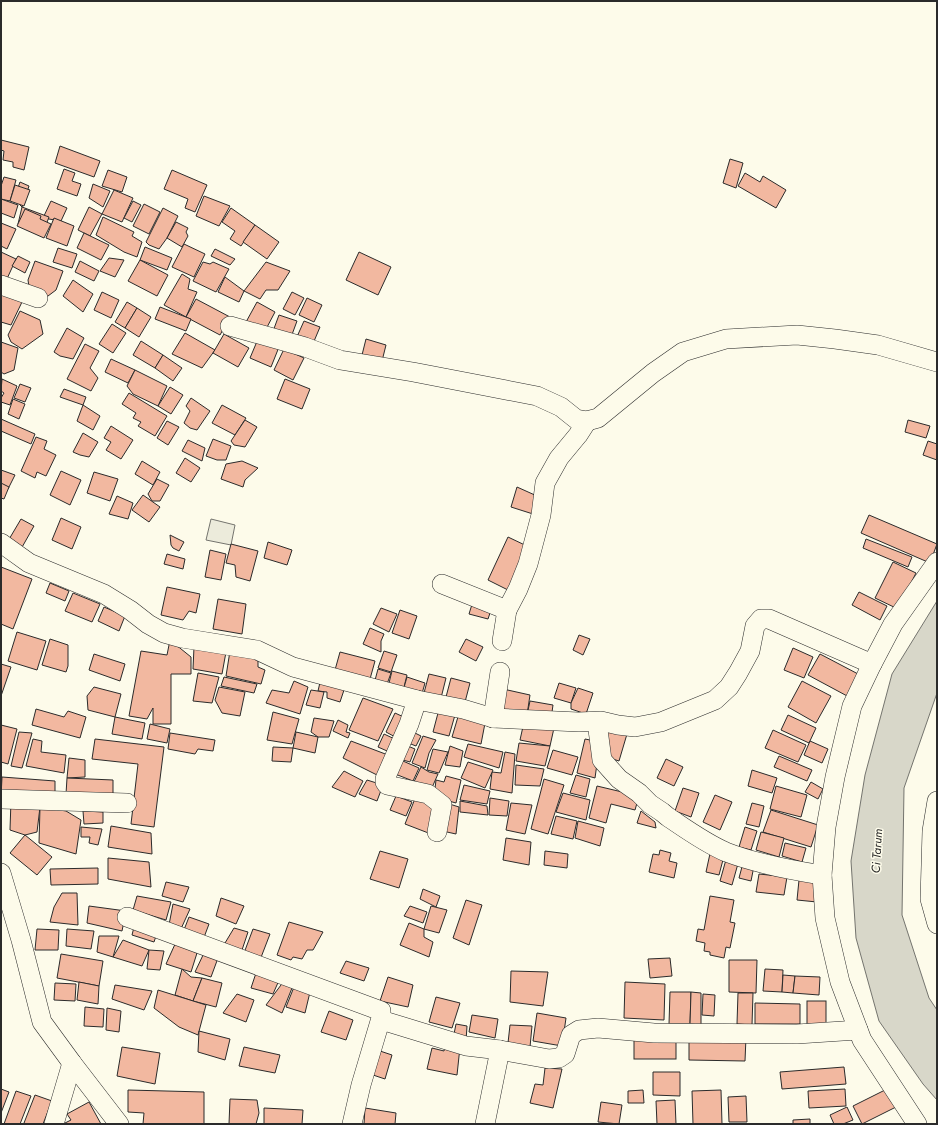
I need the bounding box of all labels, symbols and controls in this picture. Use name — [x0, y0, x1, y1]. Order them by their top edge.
water label: Ci Tarum — [867, 828, 887, 874]

